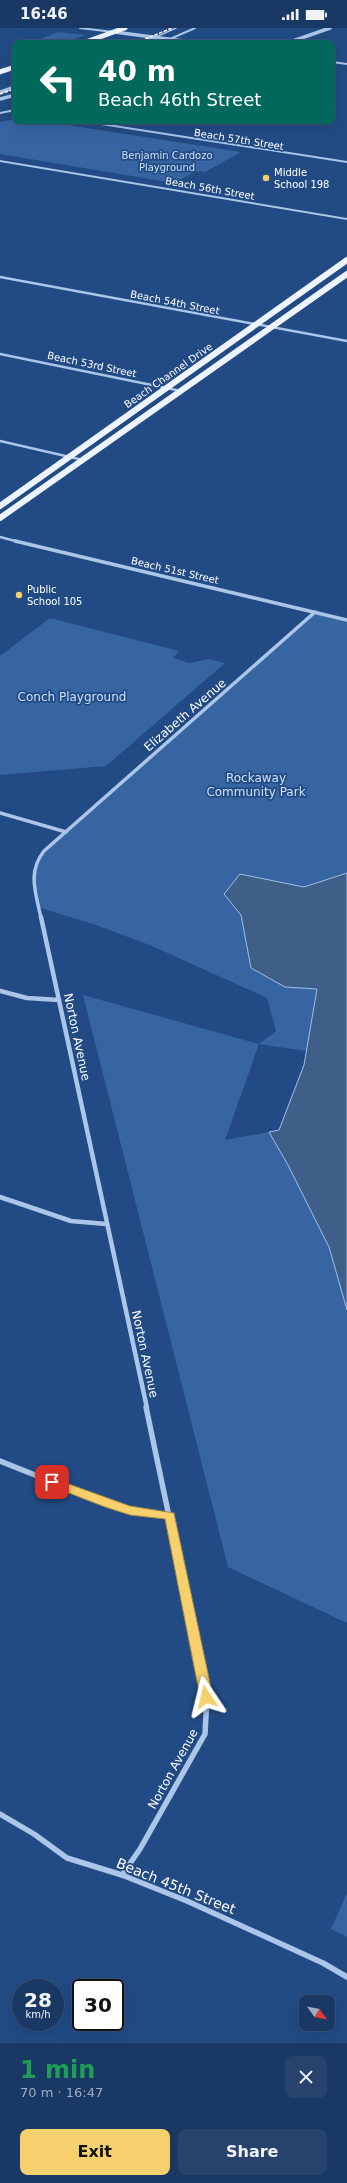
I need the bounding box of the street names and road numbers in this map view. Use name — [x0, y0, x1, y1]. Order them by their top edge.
street label: Beach 57th Street — [193, 127, 285, 152]
street label: Beach 56th Street — [164, 175, 256, 202]
street label: Beach 54th Street — [129, 288, 221, 317]
street label: Beach Channel Drive — [122, 341, 214, 410]
street label: Beach 53rd Street — [46, 350, 137, 379]
street label: Beach 51st Street — [130, 555, 220, 586]
street label: Elizabeth Avenue — [141, 676, 229, 754]
street label: Norton Avenue — [61, 992, 93, 1082]
street label: Norton Avenue — [129, 1309, 161, 1399]
street label: Norton Avenue — [145, 1727, 201, 1811]
street label: Beach 45th Street — [114, 1855, 238, 1917]

